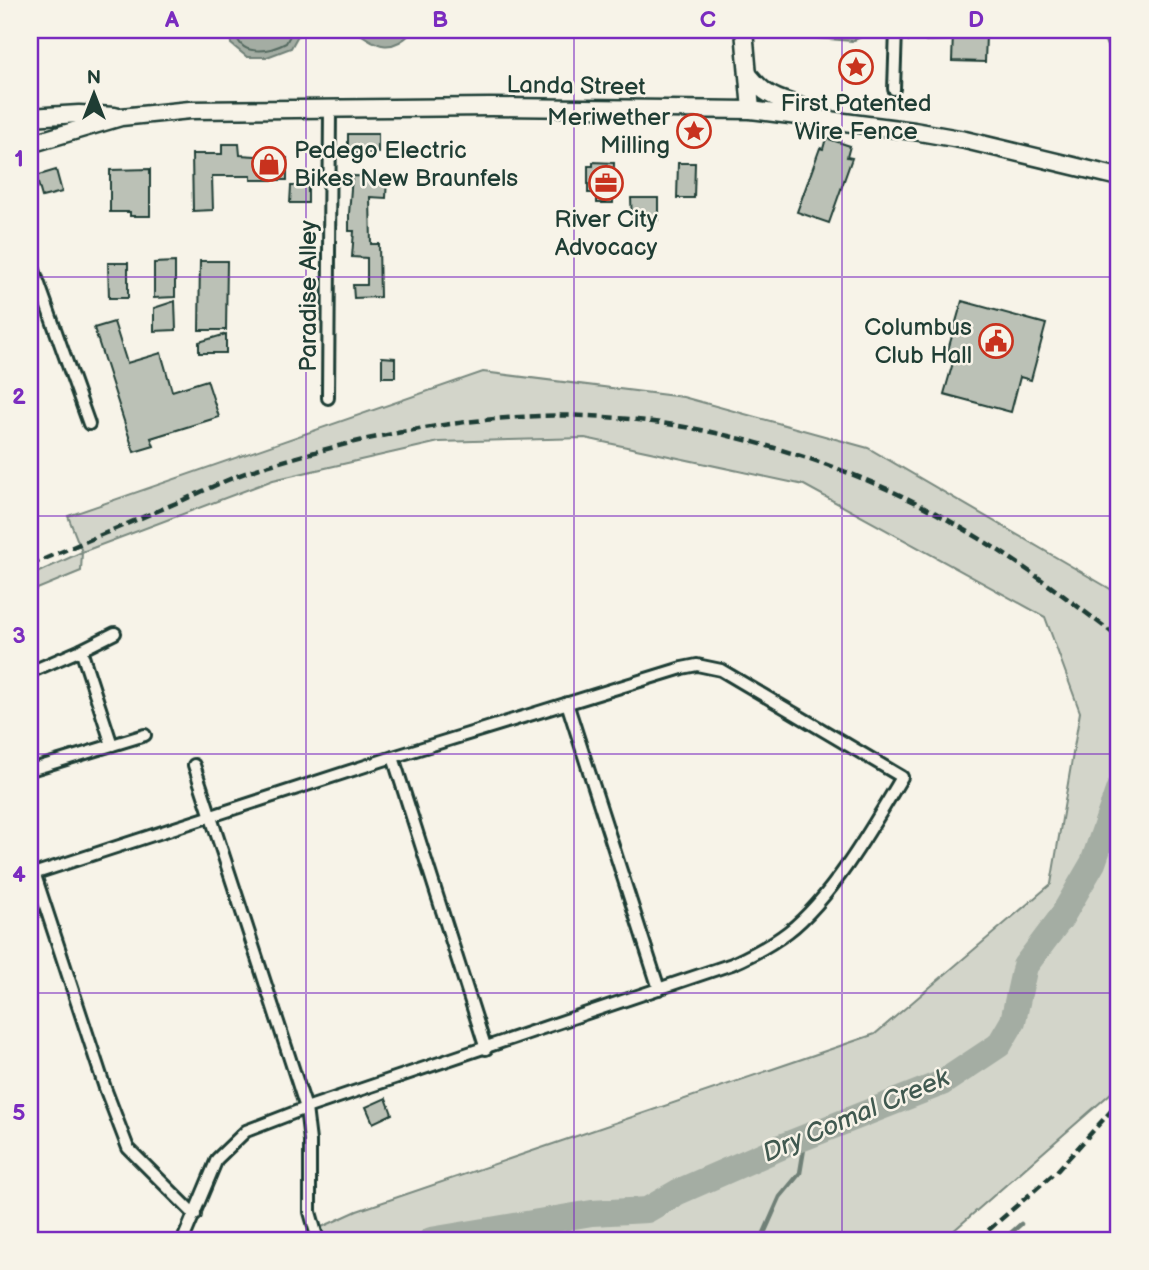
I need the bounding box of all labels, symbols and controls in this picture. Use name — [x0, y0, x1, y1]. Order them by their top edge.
text: A — [164, 6, 180, 34]
text: B — [432, 6, 448, 34]
text: C — [700, 6, 716, 34]
text: D — [968, 6, 984, 34]
place icon: First Patented Wire Fence — [837, 48, 875, 86]
north arrow — [60, 60, 130, 130]
text: N — [87, 67, 101, 90]
street label: Landa Street — [506, 70, 647, 102]
place label: First Patented Wire Fence — [780, 89, 932, 146]
place label: Meriwether Milling — [547, 103, 670, 160]
place icon: Meriwether Milling — [675, 112, 713, 150]
place label: Pedego Electric Bikes New Braunfels — [294, 136, 518, 193]
text: 1 — [14, 145, 24, 173]
shop icon: Pedego Electric Bikes New Braunfels — [250, 145, 288, 183]
office icon: River City Advocacy — [587, 164, 625, 202]
place label: River City Advocacy — [554, 205, 658, 262]
street label: Paradise Alley — [294, 220, 323, 372]
place label: Columbus Club Hall — [864, 313, 972, 370]
public building icon: Columbus Club Hall — [977, 322, 1015, 360]
text: 2 — [12, 383, 26, 411]
text: 3 — [12, 622, 26, 650]
text: 4 — [12, 861, 26, 889]
water label: Dry Comal Creek — [758, 1062, 955, 1169]
text: 5 — [12, 1099, 26, 1127]

